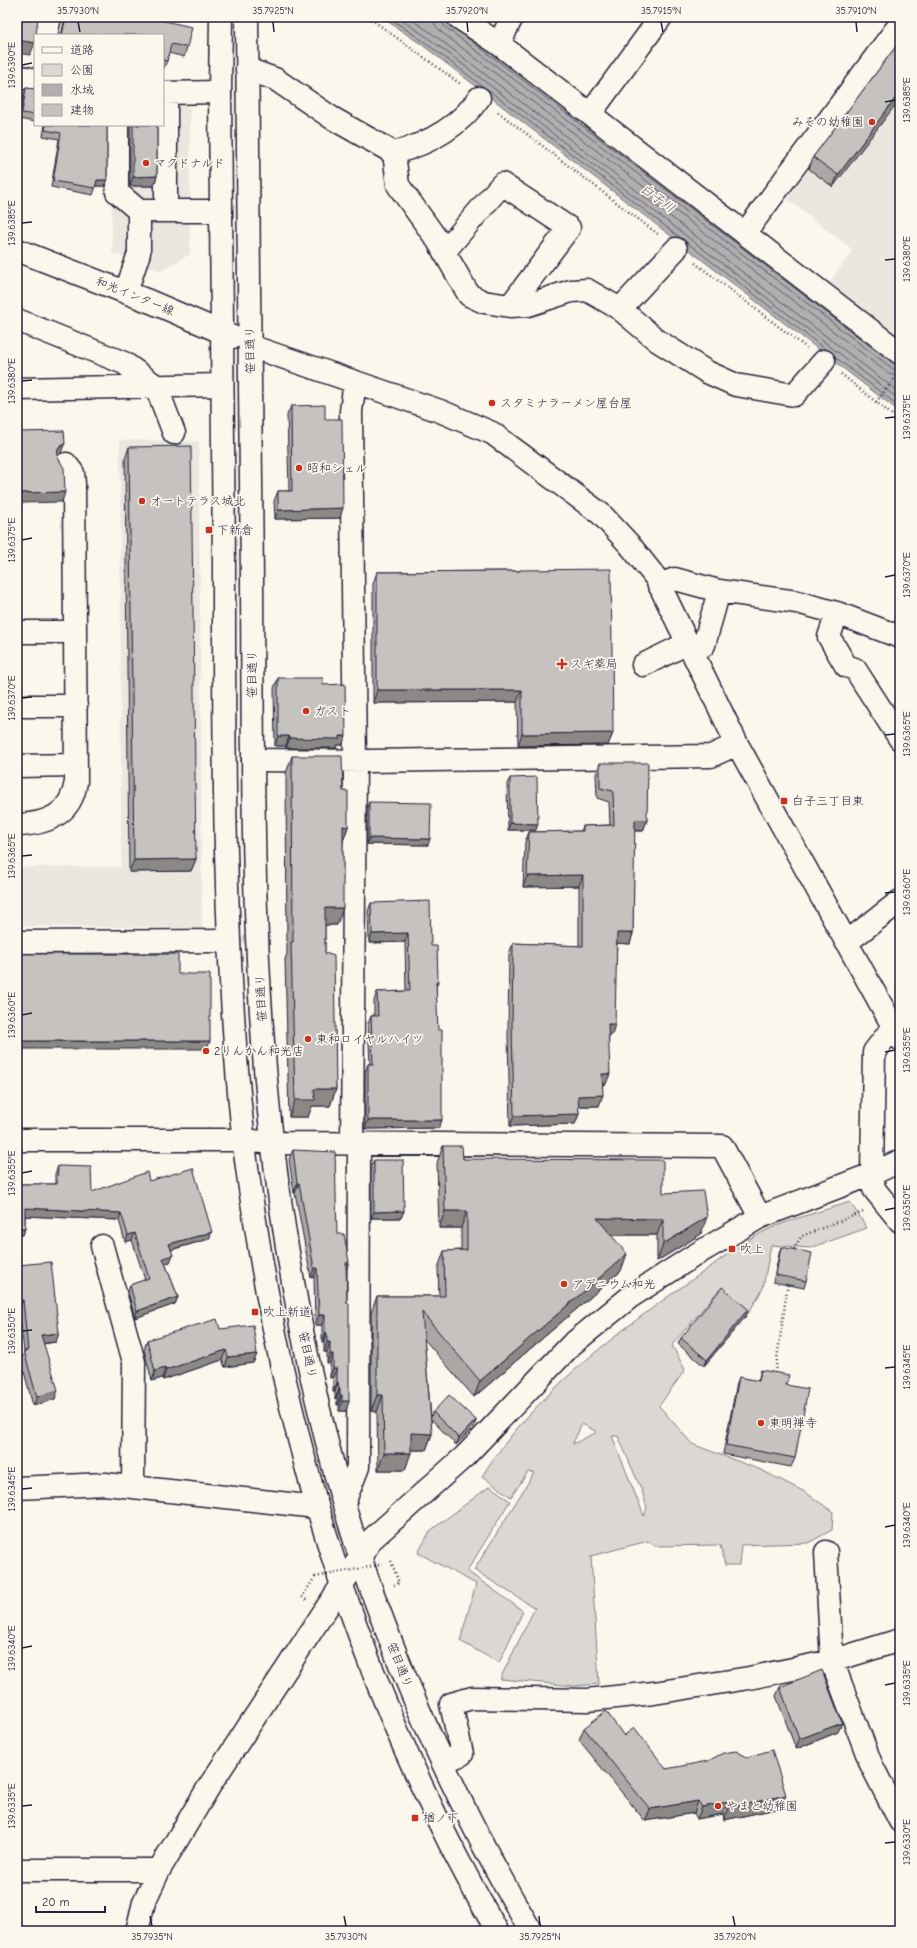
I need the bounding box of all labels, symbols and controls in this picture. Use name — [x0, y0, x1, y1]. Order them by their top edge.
text: 35.7930°N — [57, 5, 99, 17]
text: 35.7925°N — [252, 5, 294, 17]
text: 35.7920°N — [446, 5, 488, 17]
text: 35.7915°N — [641, 5, 681, 17]
text: 35.7910°N — [835, 5, 877, 17]
legend — [34, 34, 164, 126]
text: 139.6390°E — [6, 42, 18, 88]
text: 道路 — [70, 43, 94, 57]
text: 公園 — [70, 63, 94, 77]
text: 139.6385°E — [901, 77, 913, 123]
text: 水域 — [70, 83, 94, 97]
text: 建物 — [70, 103, 94, 117]
place label: みその幼稚園 — [792, 115, 864, 129]
marker: みその幼稚園 — [867, 117, 877, 127]
place label: マクドナルド — [154, 156, 225, 170]
marker: マクドナルド — [141, 158, 151, 168]
water label: 白子川 — [638, 180, 678, 216]
text: 139.6385°E — [6, 200, 18, 246]
text: 139.6380°E — [901, 236, 913, 282]
street label: 和光インター線 — [94, 274, 176, 318]
street label: 笹目通り — [243, 326, 257, 374]
text: 139.6380°E — [6, 358, 18, 404]
text: 139.6375°E — [901, 395, 913, 440]
place label: スタミナラーメン屋台屋 — [500, 396, 632, 410]
marker: スタミナラーメン屋台屋 — [487, 398, 497, 408]
place label: 昭和シェル — [307, 461, 367, 475]
marker: 昭和シェル — [294, 463, 304, 473]
place label: オートテラス城北 — [150, 494, 246, 508]
marker: オートテラス城北 — [137, 496, 147, 506]
text: 139.6375°E — [6, 518, 18, 563]
place label: 下新倉 — [217, 523, 253, 537]
marker: 下新倉 — [204, 525, 214, 535]
text: 139.6370°E — [901, 552, 913, 598]
street label: 笹目通り — [245, 650, 259, 698]
place label: スギ薬局 — [570, 657, 618, 671]
marker: スギ薬局 — [557, 659, 567, 669]
text: 139.6370°E — [6, 675, 18, 721]
place label: ガスト — [314, 704, 351, 718]
marker: ガスト — [301, 706, 311, 716]
text: 139.6365°E — [901, 711, 913, 757]
place label: 白子三丁目東 — [792, 794, 864, 808]
marker: 白子三丁目東 — [779, 796, 789, 806]
text: 139.6365°E — [6, 833, 18, 879]
text: 139.6360°E — [901, 869, 913, 915]
street label: 笹目通り — [253, 974, 269, 1022]
text: 139.6360°E — [6, 992, 18, 1038]
text: 139.6355°E — [901, 1027, 913, 1073]
place label: 東和ロイヤルハイツ — [316, 1032, 424, 1046]
marker: 東和ロイヤルハイツ — [303, 1034, 313, 1044]
place label: 2りんかん和光店 — [214, 1044, 304, 1058]
marker: 2りんかん和光店 — [201, 1046, 211, 1056]
text: 139.6355°E — [6, 1150, 18, 1196]
text: 139.6350°E — [901, 1185, 913, 1231]
place label: 吹上 — [740, 1242, 764, 1256]
marker: 吹上 — [727, 1244, 737, 1254]
place label: アデニウム和光 — [572, 1277, 656, 1291]
marker: アデニウム和光 — [559, 1279, 569, 1289]
place label: 吹上新道 — [263, 1305, 311, 1319]
marker: 吹上新道 — [250, 1307, 260, 1317]
text: 139.6350°E — [6, 1308, 18, 1354]
street label: 笹目通り — [296, 1330, 320, 1380]
text: 139.6345°E — [901, 1344, 913, 1390]
place label: 東明禅寺 — [769, 1416, 817, 1430]
marker: 東明禅寺 — [756, 1418, 766, 1428]
text: 139.6345°E — [6, 1466, 18, 1512]
text: 139.6340°E — [901, 1502, 913, 1548]
text: 139.6340°E — [6, 1625, 18, 1671]
street label: 笹目通り — [385, 1640, 415, 1690]
text: 139.6335°E — [901, 1660, 913, 1706]
text: 139.6335°E — [6, 1783, 18, 1829]
place label: やまと幼稚園 — [726, 1799, 798, 1813]
marker: やまと幼稚園 — [713, 1801, 723, 1811]
place label: 楢ノ下 — [423, 1811, 459, 1825]
marker: 楢ノ下 — [410, 1813, 420, 1823]
text: 139.6330°E — [901, 1819, 913, 1865]
scale bar — [36, 1888, 105, 1914]
text: 20 m — [42, 1895, 70, 1909]
text: 35.7935°N — [131, 1931, 173, 1943]
text: 35.7930°N — [325, 1931, 367, 1943]
text: 35.7925°N — [519, 1931, 561, 1943]
text: 35.7920°N — [714, 1931, 756, 1943]

